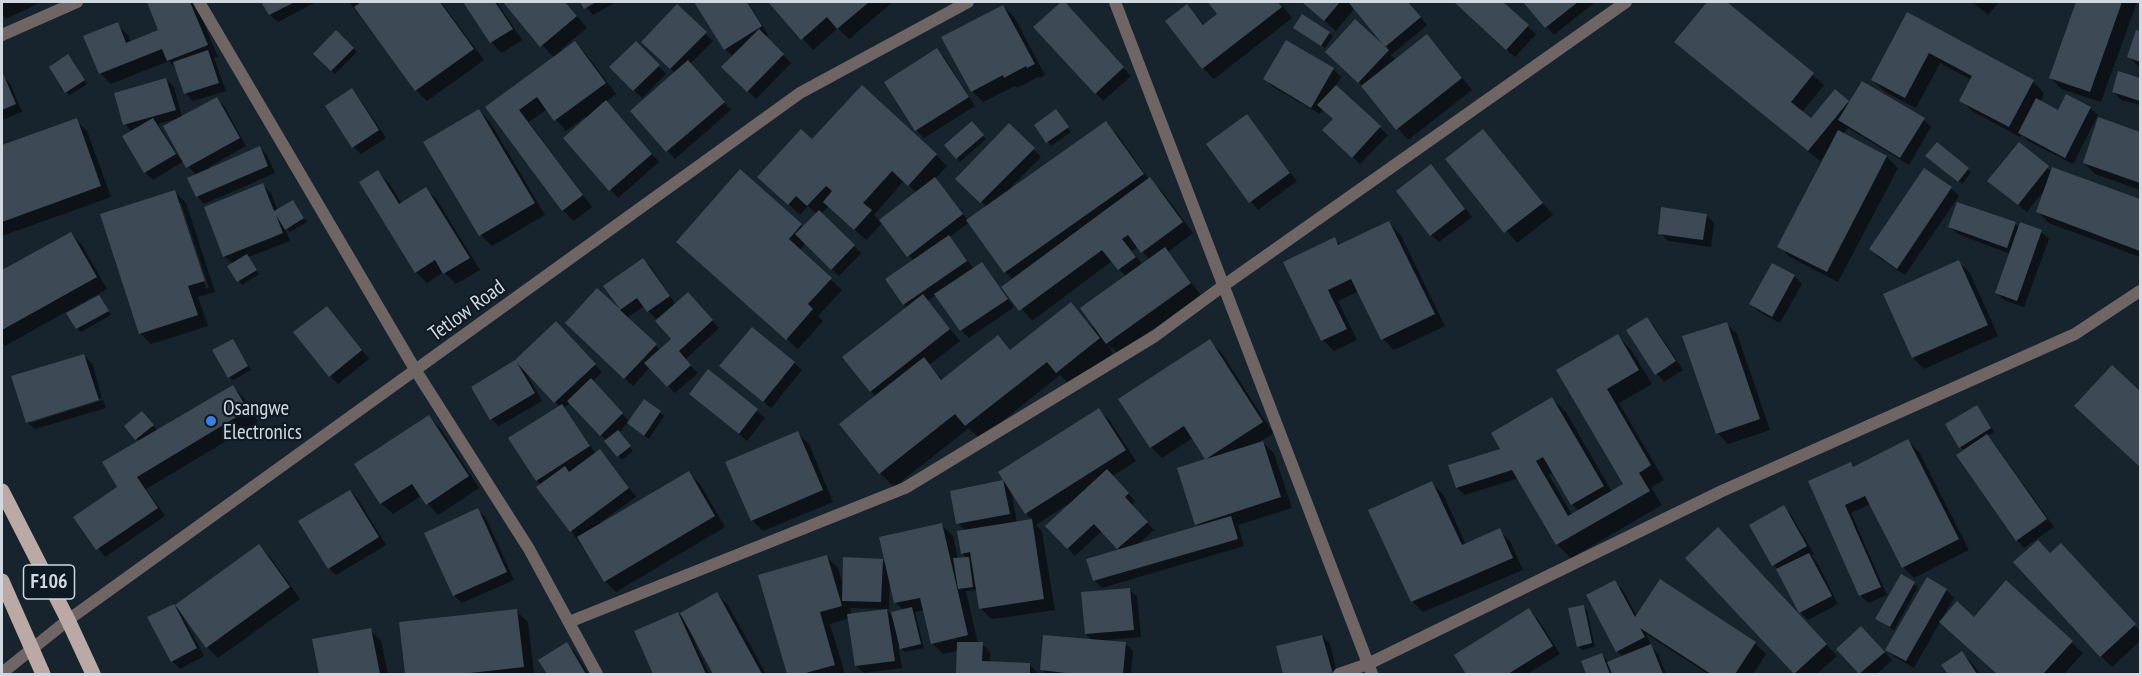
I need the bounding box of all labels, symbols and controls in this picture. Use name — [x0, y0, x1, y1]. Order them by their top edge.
street label: Tetlow Road — [424, 275, 510, 347]
place label: Osangwe Electronics — [223, 396, 302, 446]
marker: Osangwe Electronics — [204, 414, 218, 428]
road number: F106 — [23, 565, 74, 599]

